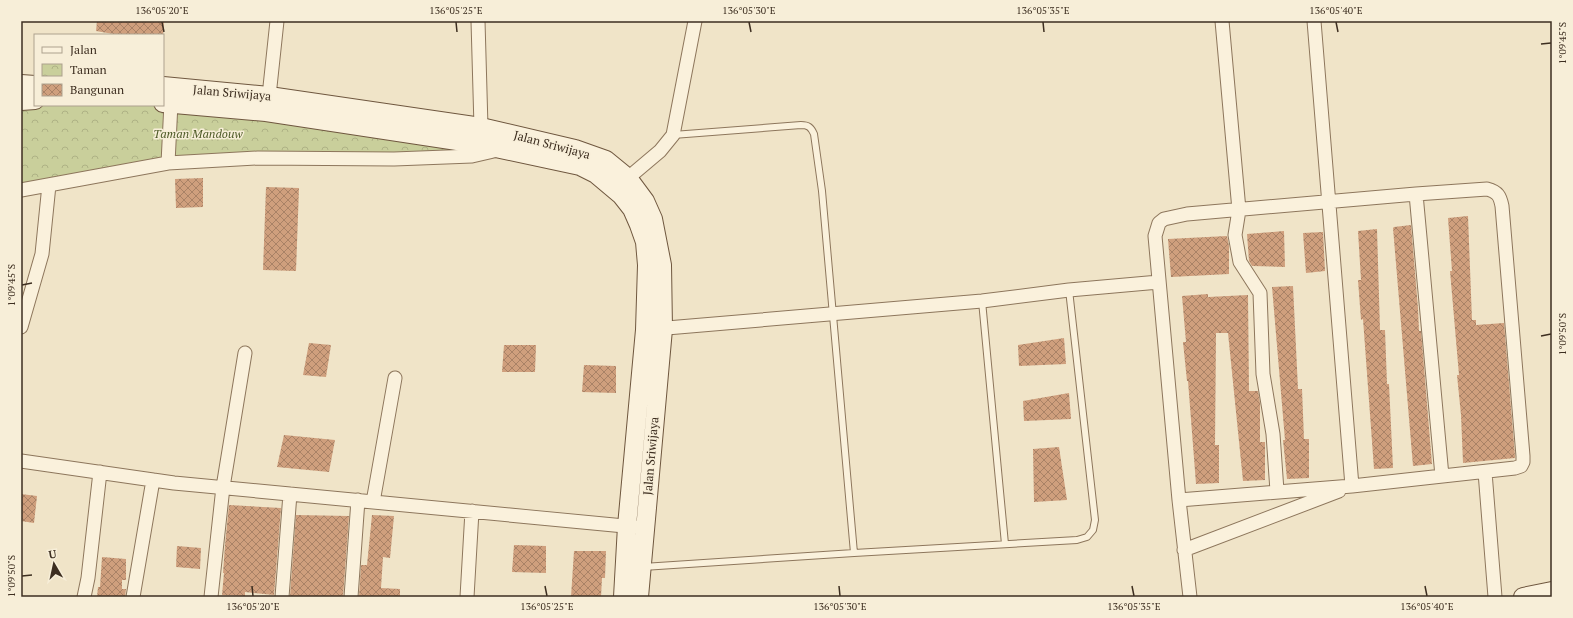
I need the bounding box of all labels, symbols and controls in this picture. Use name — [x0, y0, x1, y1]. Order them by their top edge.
text: 136°05'20"E — [135, 4, 189, 17]
text: 136°05'25"E — [429, 4, 483, 17]
text: 136°05'30"E — [722, 4, 776, 17]
text: 136°05'35"E — [1016, 4, 1070, 17]
text: 136°05'40"E — [1309, 4, 1363, 17]
text: 1°09'45"S — [1556, 22, 1569, 64]
legend — [34, 34, 164, 106]
text: Jalan — [70, 42, 97, 57]
text: Taman — [70, 62, 107, 77]
text: Bangunan — [70, 82, 124, 97]
street label: Jalan Sriwijaya — [192, 82, 272, 103]
park label: Taman Mandouw — [153, 126, 243, 141]
street label: Jalan Sriwijaya — [512, 127, 592, 162]
text: 1°09'45"S — [5, 264, 18, 306]
text: 1°09'50"S — [1556, 313, 1569, 355]
street label: Jalan Sriwijaya — [640, 416, 661, 496]
north arrow — [34, 544, 74, 584]
text: U — [47, 547, 58, 562]
text: 1°09'50"S — [5, 555, 18, 597]
text: 136°05'20"E — [226, 600, 280, 613]
text: 136°05'25"E — [520, 600, 574, 613]
text: 136°05'30"E — [813, 600, 867, 613]
text: 136°05'35"E — [1107, 600, 1161, 613]
text: 136°05'40"E — [1400, 600, 1454, 613]

